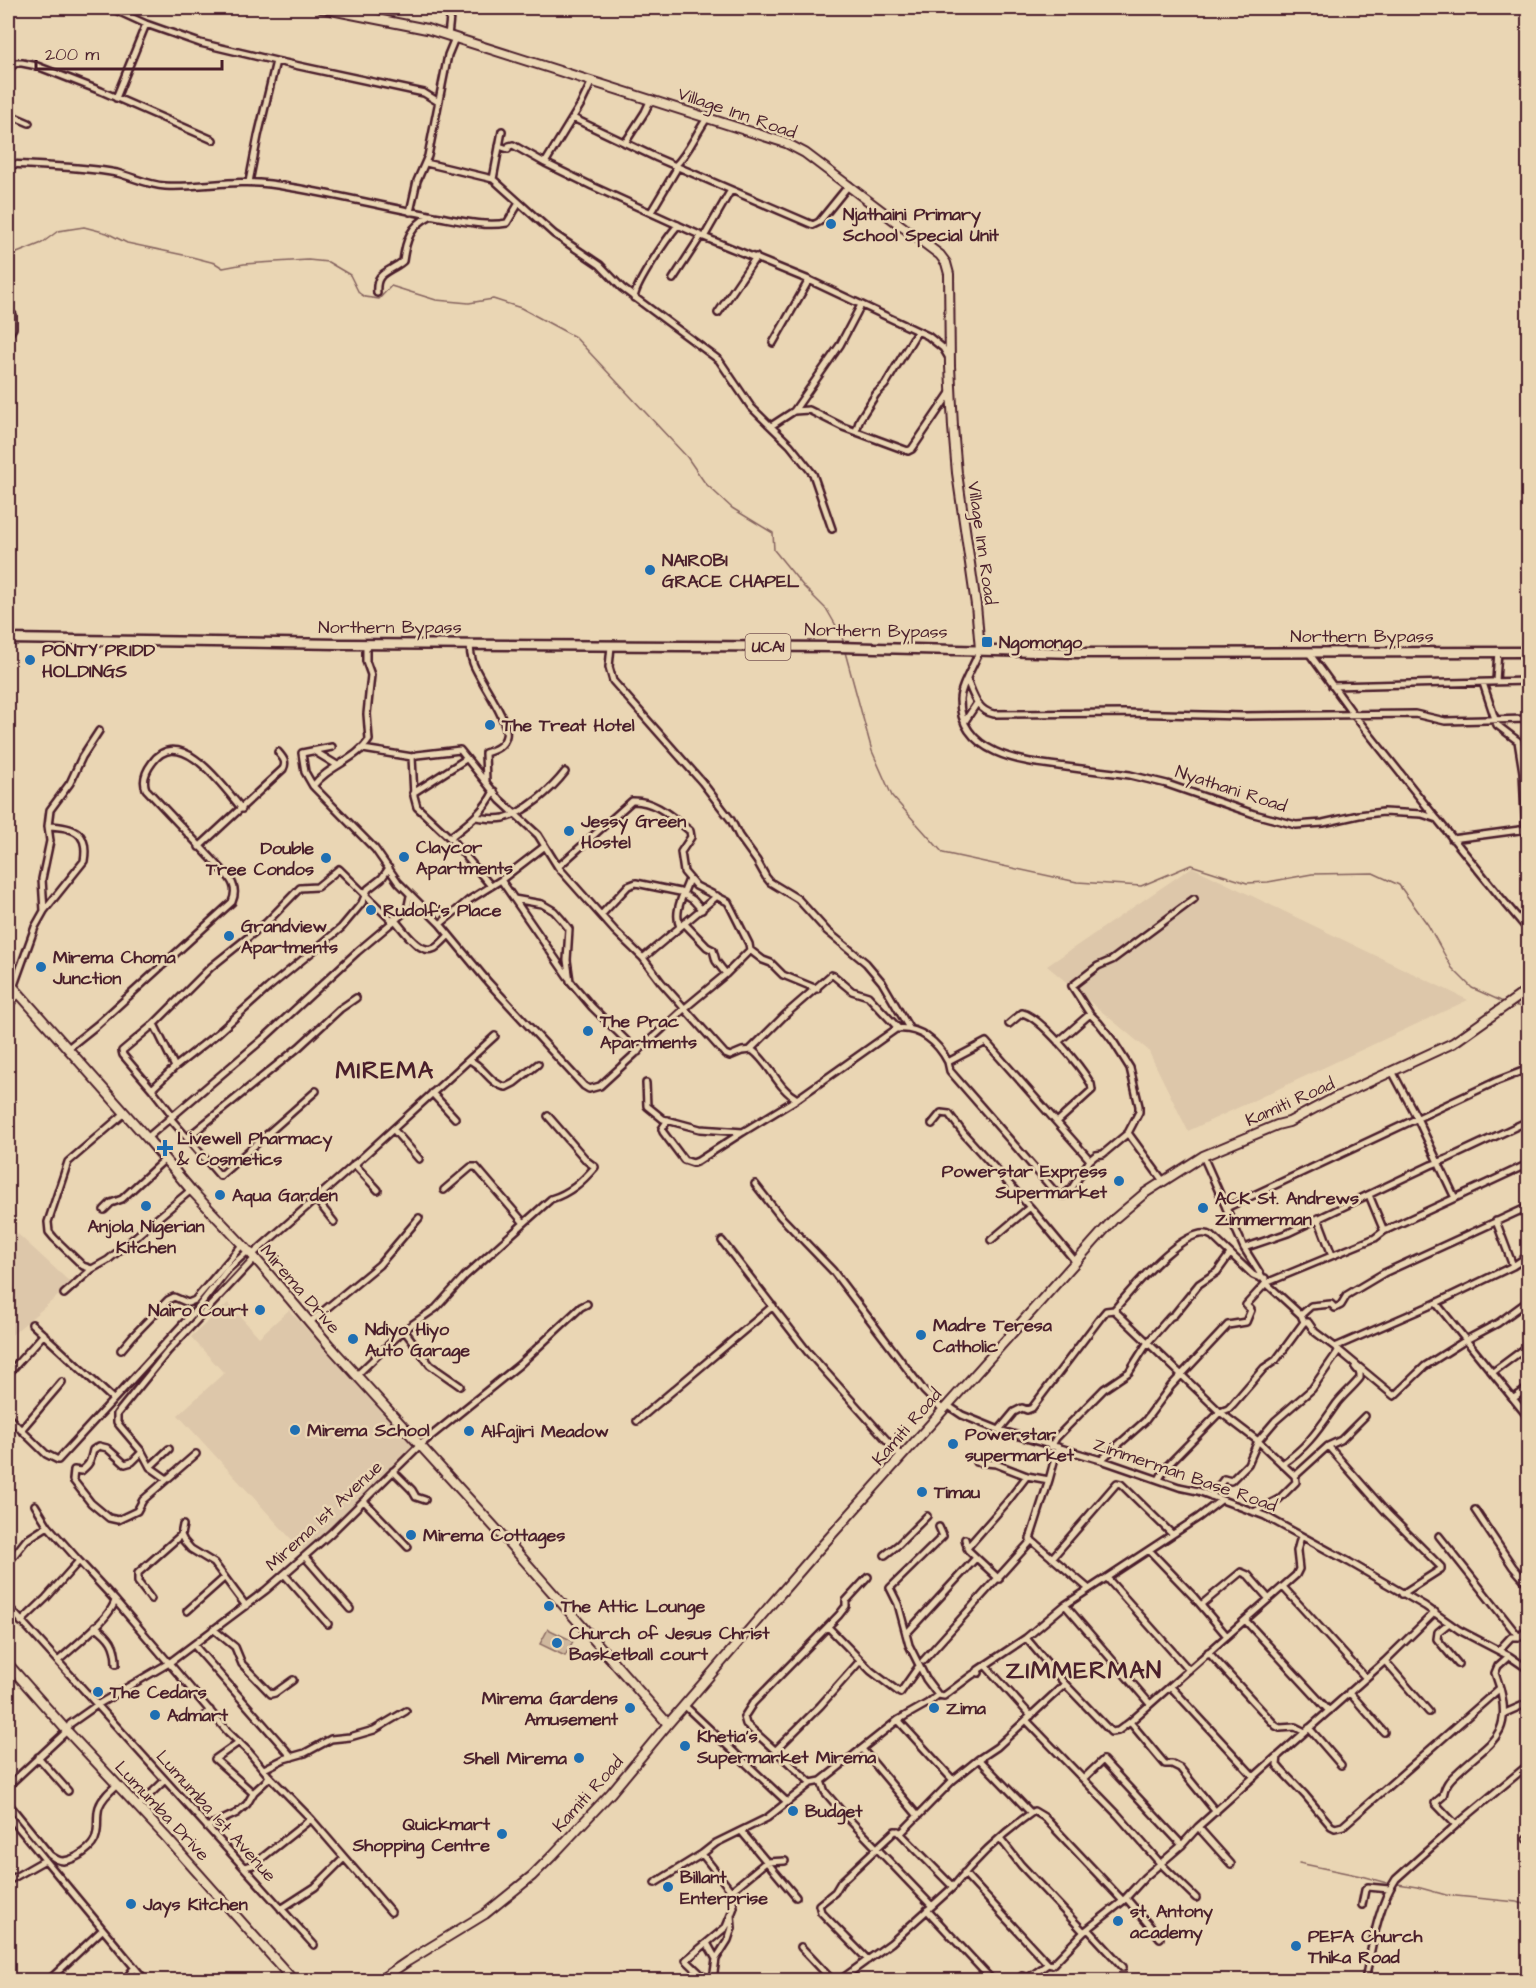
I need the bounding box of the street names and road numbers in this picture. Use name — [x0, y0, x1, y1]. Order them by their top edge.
street label: Village Inn Road — [674, 81, 800, 146]
street label: Village Inn Road — [960, 480, 1003, 606]
street label: Northern Bypass — [318, 615, 462, 641]
street label: Northern Bypass — [804, 617, 948, 646]
street label: Northern Bypass — [1290, 624, 1434, 650]
road number: UCA1 — [746, 634, 790, 660]
street label: Nyathani Road — [1172, 759, 1290, 820]
street label: Kamiti Road — [1241, 1071, 1339, 1133]
street label: Mirema Drive — [254, 1239, 346, 1339]
street label: Kamiti Road — [866, 1383, 948, 1471]
street label: Zimmerman Base Road — [1090, 1432, 1280, 1518]
street label: Mirema 1st Avenue — [260, 1455, 388, 1577]
street label: Lumumba 1st Avenue — [150, 1745, 282, 1888]
street label: Kamiti Road — [547, 1750, 629, 1838]
street label: Lumumba Drive — [109, 1755, 215, 1867]

